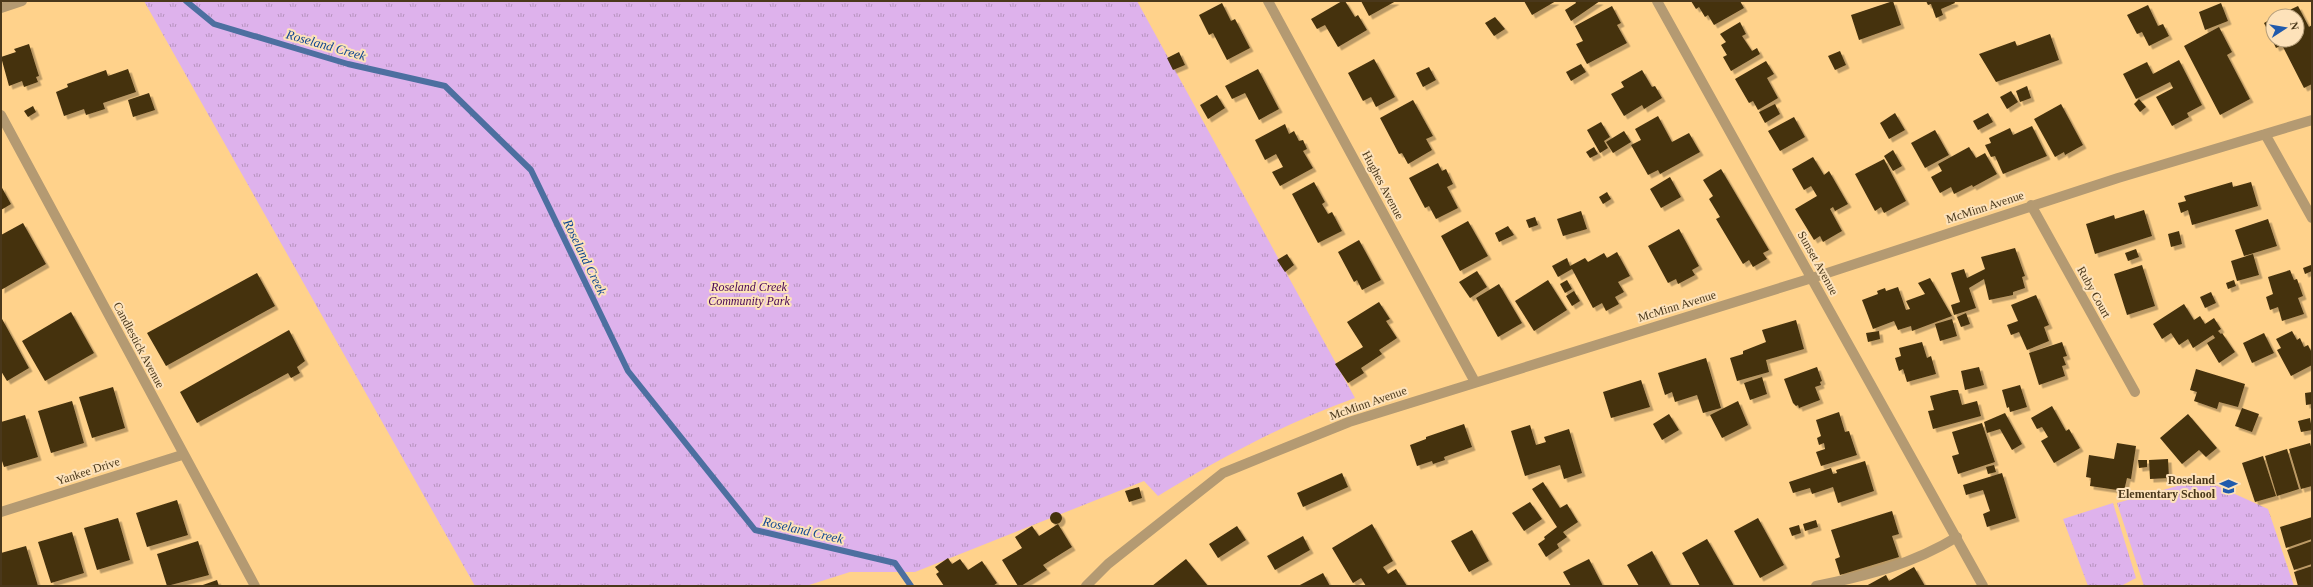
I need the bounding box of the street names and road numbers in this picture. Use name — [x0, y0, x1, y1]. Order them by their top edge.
street label: Hughes Avenue — [1359, 148, 1407, 222]
street label: McMinn Avenue — [1944, 188, 2026, 226]
street label: Sunset Avenue — [1795, 229, 1841, 297]
street label: Ruby Court — [2074, 264, 2114, 321]
street label: McMinn Avenue — [1636, 287, 1718, 325]
street label: Candlestick Avenue — [110, 300, 168, 390]
street label: McMinn Avenue — [1328, 383, 1408, 423]
street label: Yankee Drive — [55, 454, 121, 488]

